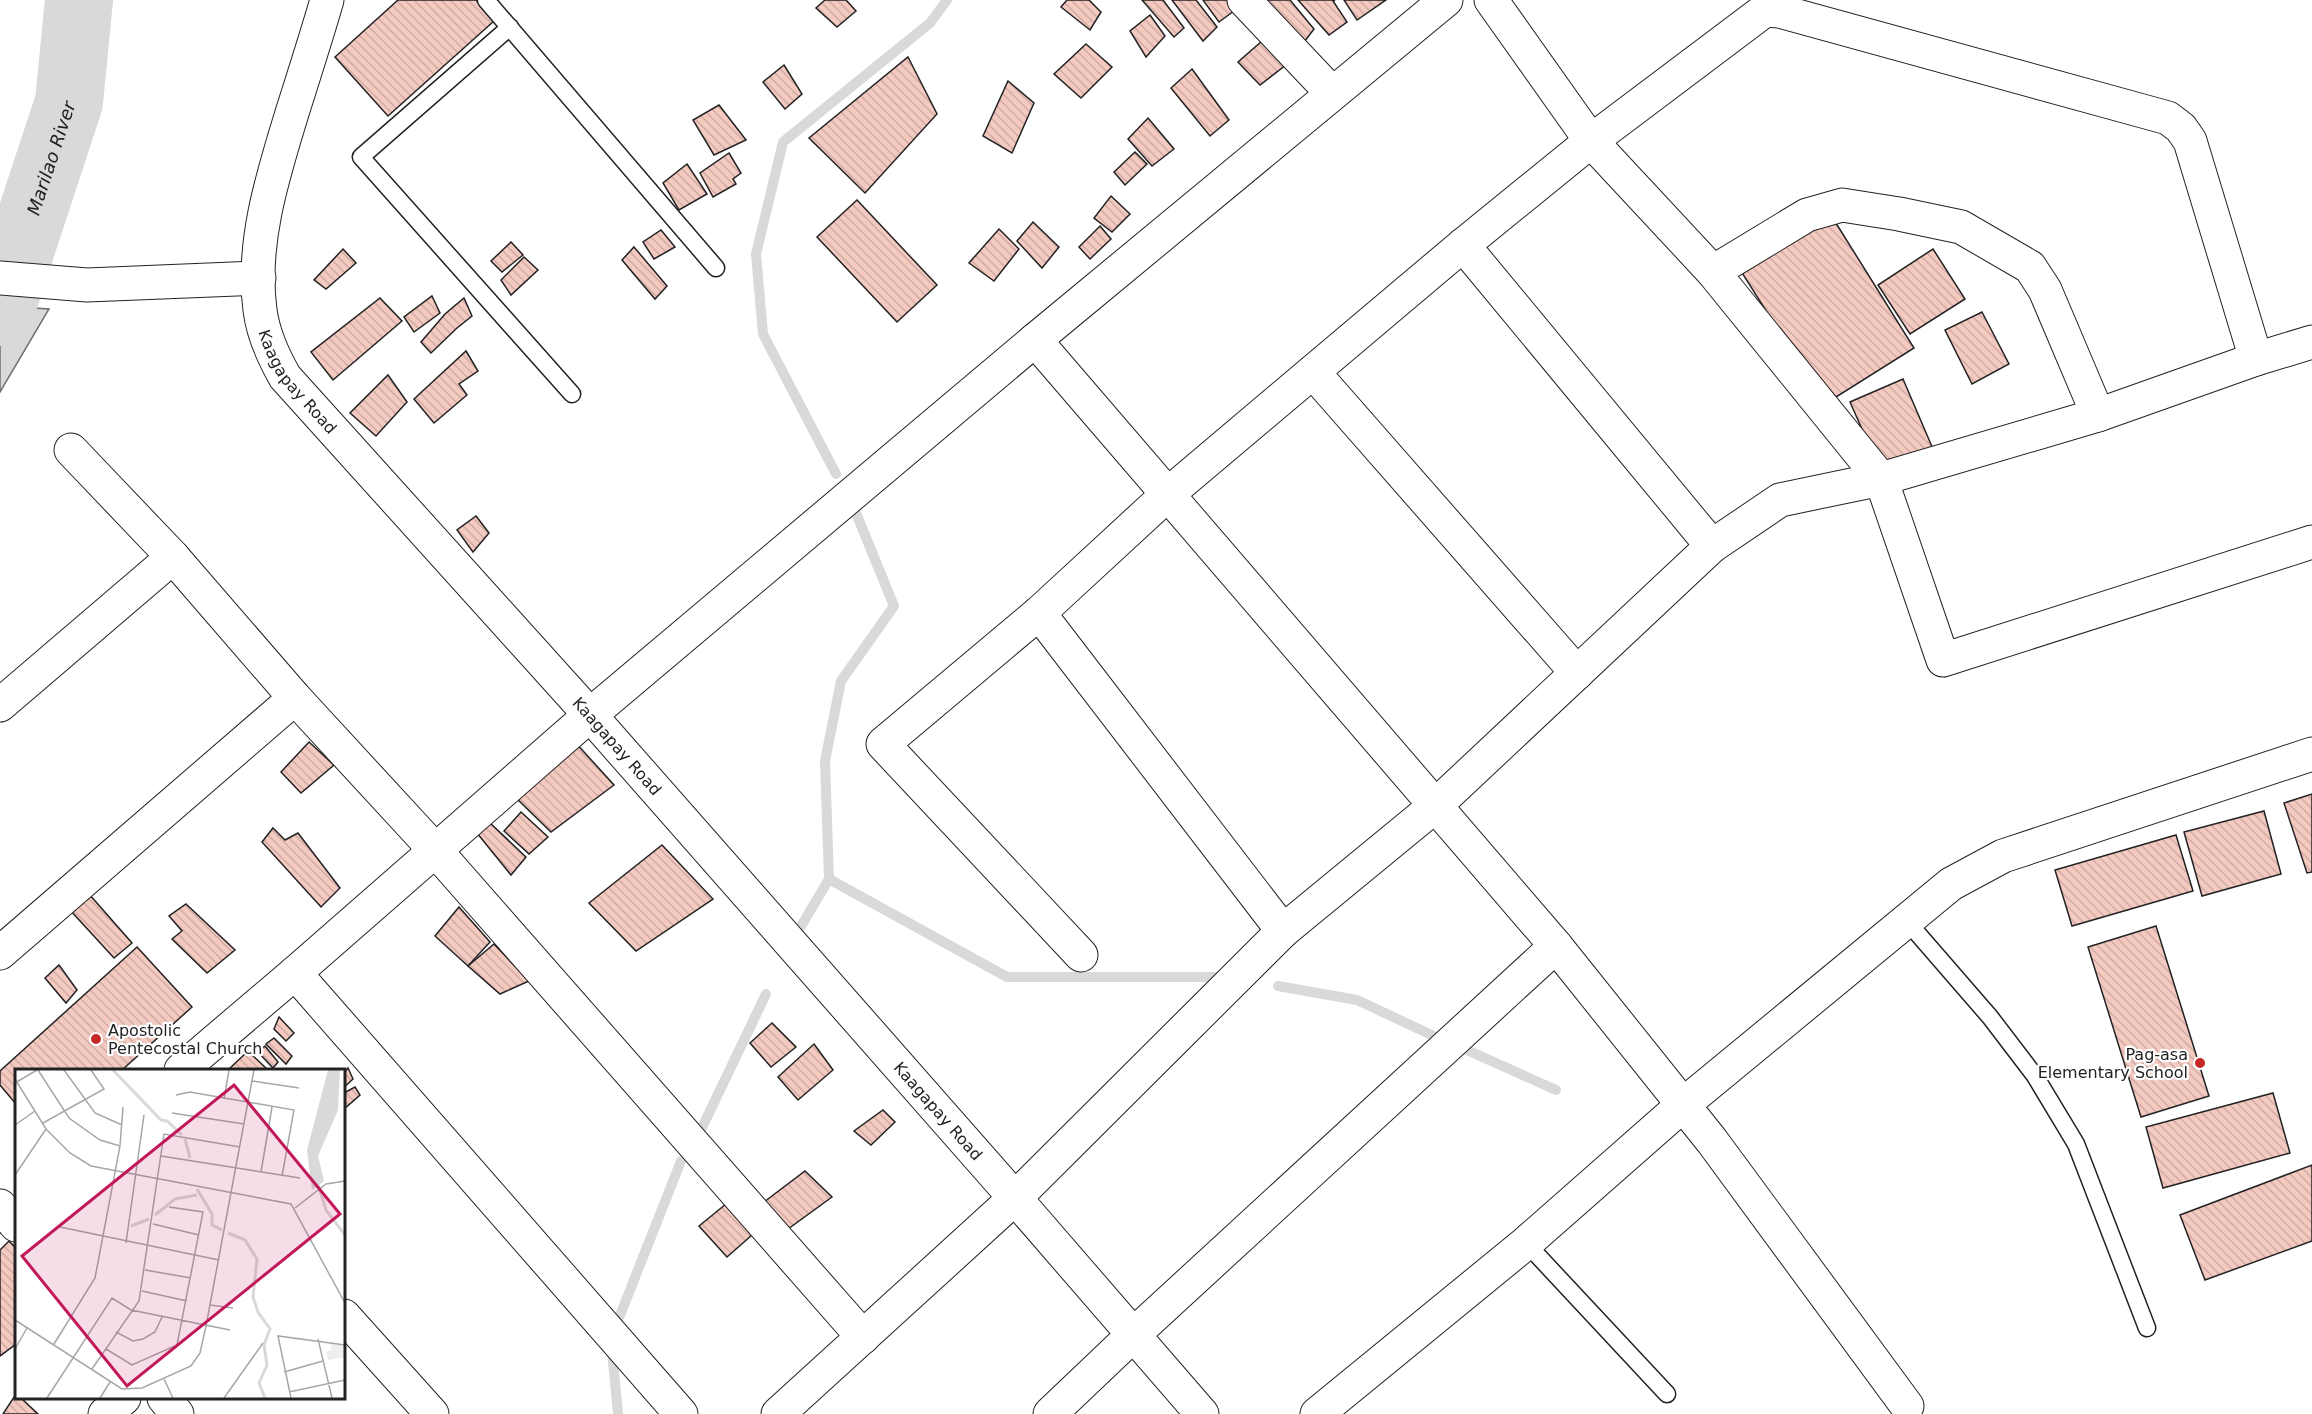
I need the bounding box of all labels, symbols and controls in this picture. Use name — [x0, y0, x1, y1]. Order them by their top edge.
water label: Marilao River — [22, 97, 80, 218]
street label: Kaagapay Road — [255, 327, 341, 437]
street label: Kaagapay Road — [569, 693, 666, 799]
place label: Apostolic Pentecostal Church — [108, 1021, 262, 1058]
marker: Apostolic Pentecostal Church — [89, 1032, 103, 1046]
place label: Pag-asa Elementary School — [2038, 1045, 2188, 1082]
marker: Pag-asa Elementary School — [2193, 1056, 2207, 1070]
street label: Kaagapay Road — [890, 1058, 987, 1164]
inset map — [15, 1069, 345, 1399]

